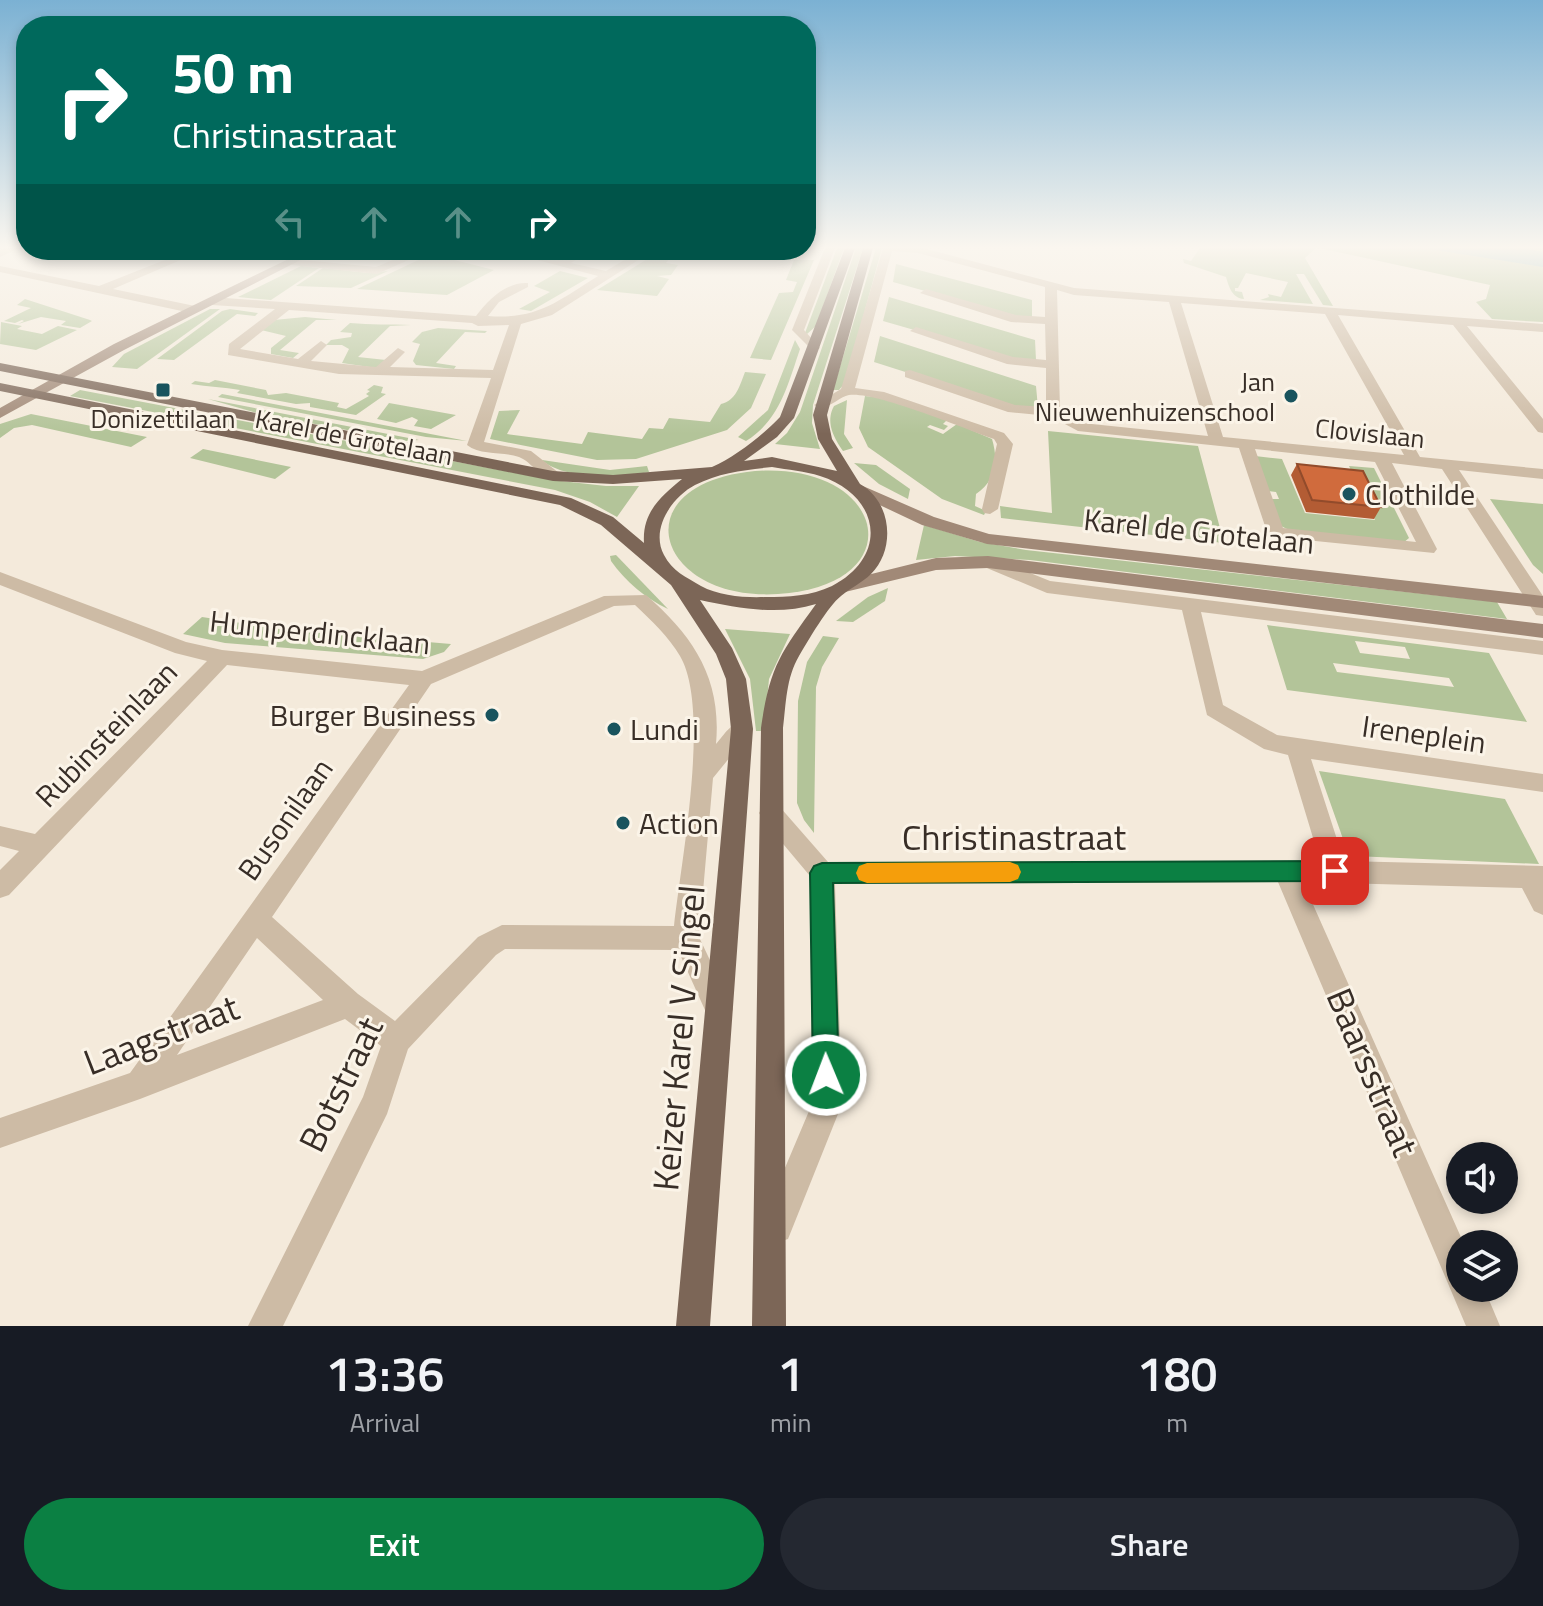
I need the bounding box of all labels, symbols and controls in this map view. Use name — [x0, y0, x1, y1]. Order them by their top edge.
text: 50 m — [172, 30, 294, 115]
icon: right — [40, 48, 144, 152]
text: Christinastraat — [172, 107, 396, 162]
icon: left — [268, 200, 312, 244]
icon: ahead — [352, 200, 396, 244]
icon: ahead — [436, 200, 480, 244]
icon: right — [520, 200, 564, 244]
place label: Jan Nieuwenhuizenschool — [1035, 362, 1275, 431]
marker: Donizettilaan — [154, 381, 172, 399]
marker: Jan Nieuwenhuizenschool — [1282, 387, 1300, 405]
place label: Donizettilaan — [91, 399, 235, 438]
street label: Karel de Grotelaan — [252, 399, 456, 475]
street label: Clovislaan — [1313, 408, 1427, 458]
place label: Clothilde — [1365, 471, 1475, 517]
marker: Clothilde — [1340, 485, 1358, 503]
street label: Karel de Grotelaan — [1081, 496, 1317, 566]
street label: Humperdincklaan — [208, 598, 432, 666]
street label: Rubinsteinlaan — [24, 650, 188, 818]
place label: Burger Business — [270, 692, 476, 738]
street label: Ireneplein — [1359, 703, 1489, 765]
marker: Burger Business — [483, 706, 501, 724]
place label: Lundi — [630, 706, 699, 752]
marker: Lundi — [605, 720, 623, 738]
street label: Busonilaan — [226, 748, 344, 890]
place label: Action — [639, 800, 719, 846]
street label: Christinastraat — [902, 809, 1127, 864]
marker: Action — [614, 814, 632, 832]
pin — [1301, 837, 1369, 905]
icon: arrive — [1313, 849, 1357, 893]
street label: Keizer Karel V Singel — [637, 883, 719, 1193]
street label: Laagstraat — [75, 979, 247, 1089]
street label: Baarsstraat — [1313, 979, 1433, 1165]
street label: Botstraat — [284, 1007, 396, 1161]
position arrow — [784, 1033, 868, 1117]
map controls — [1446, 1142, 1518, 1302]
button: sound — [1446, 1142, 1518, 1214]
button: layers — [1446, 1230, 1518, 1302]
text: 13:36 — [325, 1337, 444, 1410]
text: 1 — [777, 1337, 804, 1410]
text: 180 — [1137, 1337, 1218, 1410]
text: Arrival — [350, 1403, 420, 1442]
text: min — [770, 1403, 811, 1442]
text: m — [1166, 1403, 1188, 1442]
button: Exit — [24, 1498, 764, 1590]
button: Share — [780, 1498, 1519, 1590]

